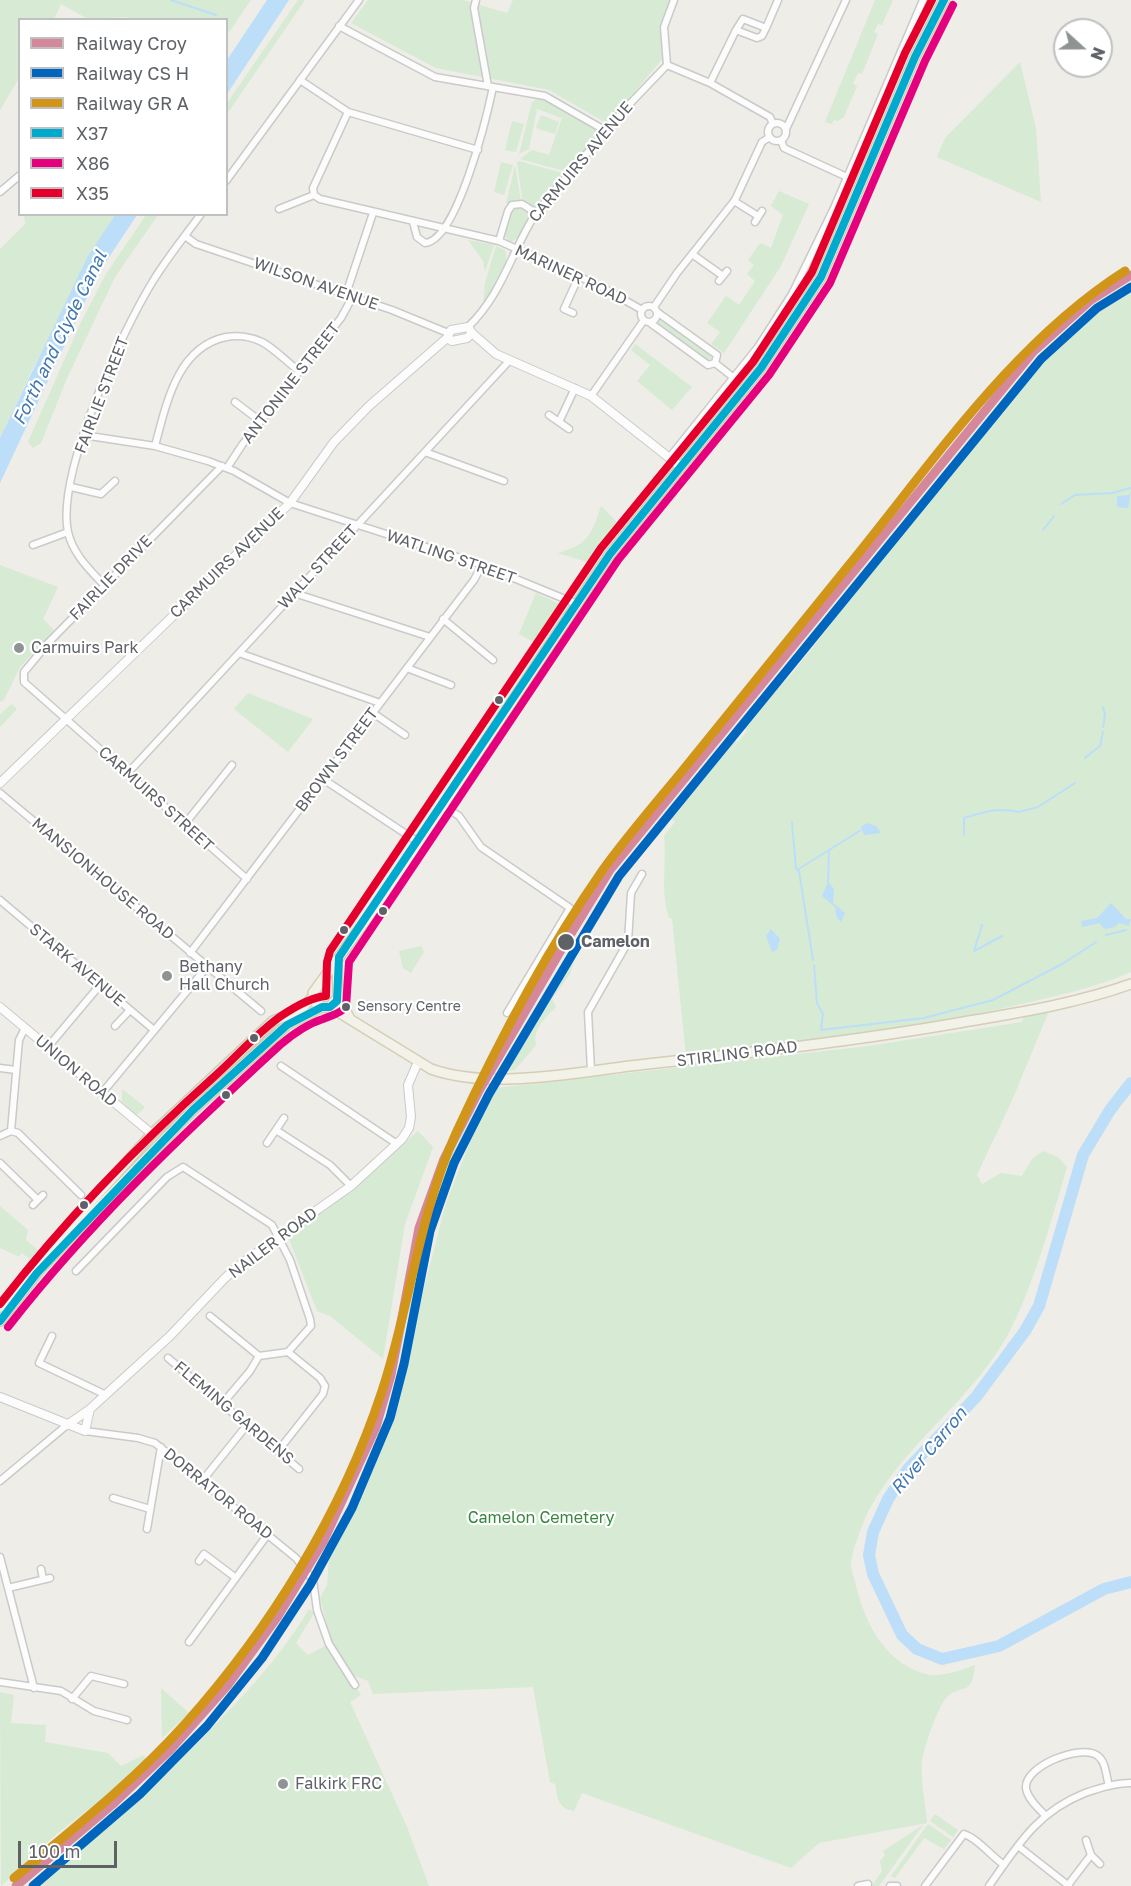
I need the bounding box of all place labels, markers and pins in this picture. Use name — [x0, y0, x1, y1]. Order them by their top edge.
place label: Carmuirs Park — [31, 638, 139, 658]
marker: Carmuirs Park — [12, 641, 26, 655]
unlabelled marker — [493, 694, 505, 706]
unlabelled marker — [377, 905, 389, 917]
unlabelled marker — [338, 924, 350, 936]
marker: Camelon — [556, 932, 576, 952]
place label: Camelon — [581, 932, 650, 952]
place label: Bethany Hall Church — [179, 957, 269, 995]
marker: Bethany Hall Church — [160, 969, 174, 983]
place label: Sensory Centre — [357, 999, 461, 1015]
marker: Sensory Centre — [340, 1001, 352, 1013]
unlabelled marker — [248, 1032, 260, 1044]
unlabelled marker — [220, 1089, 232, 1101]
unlabelled marker — [78, 1199, 90, 1211]
place label: Falkirk FRC — [295, 1774, 382, 1794]
marker: Falkirk FRC — [276, 1777, 290, 1791]

